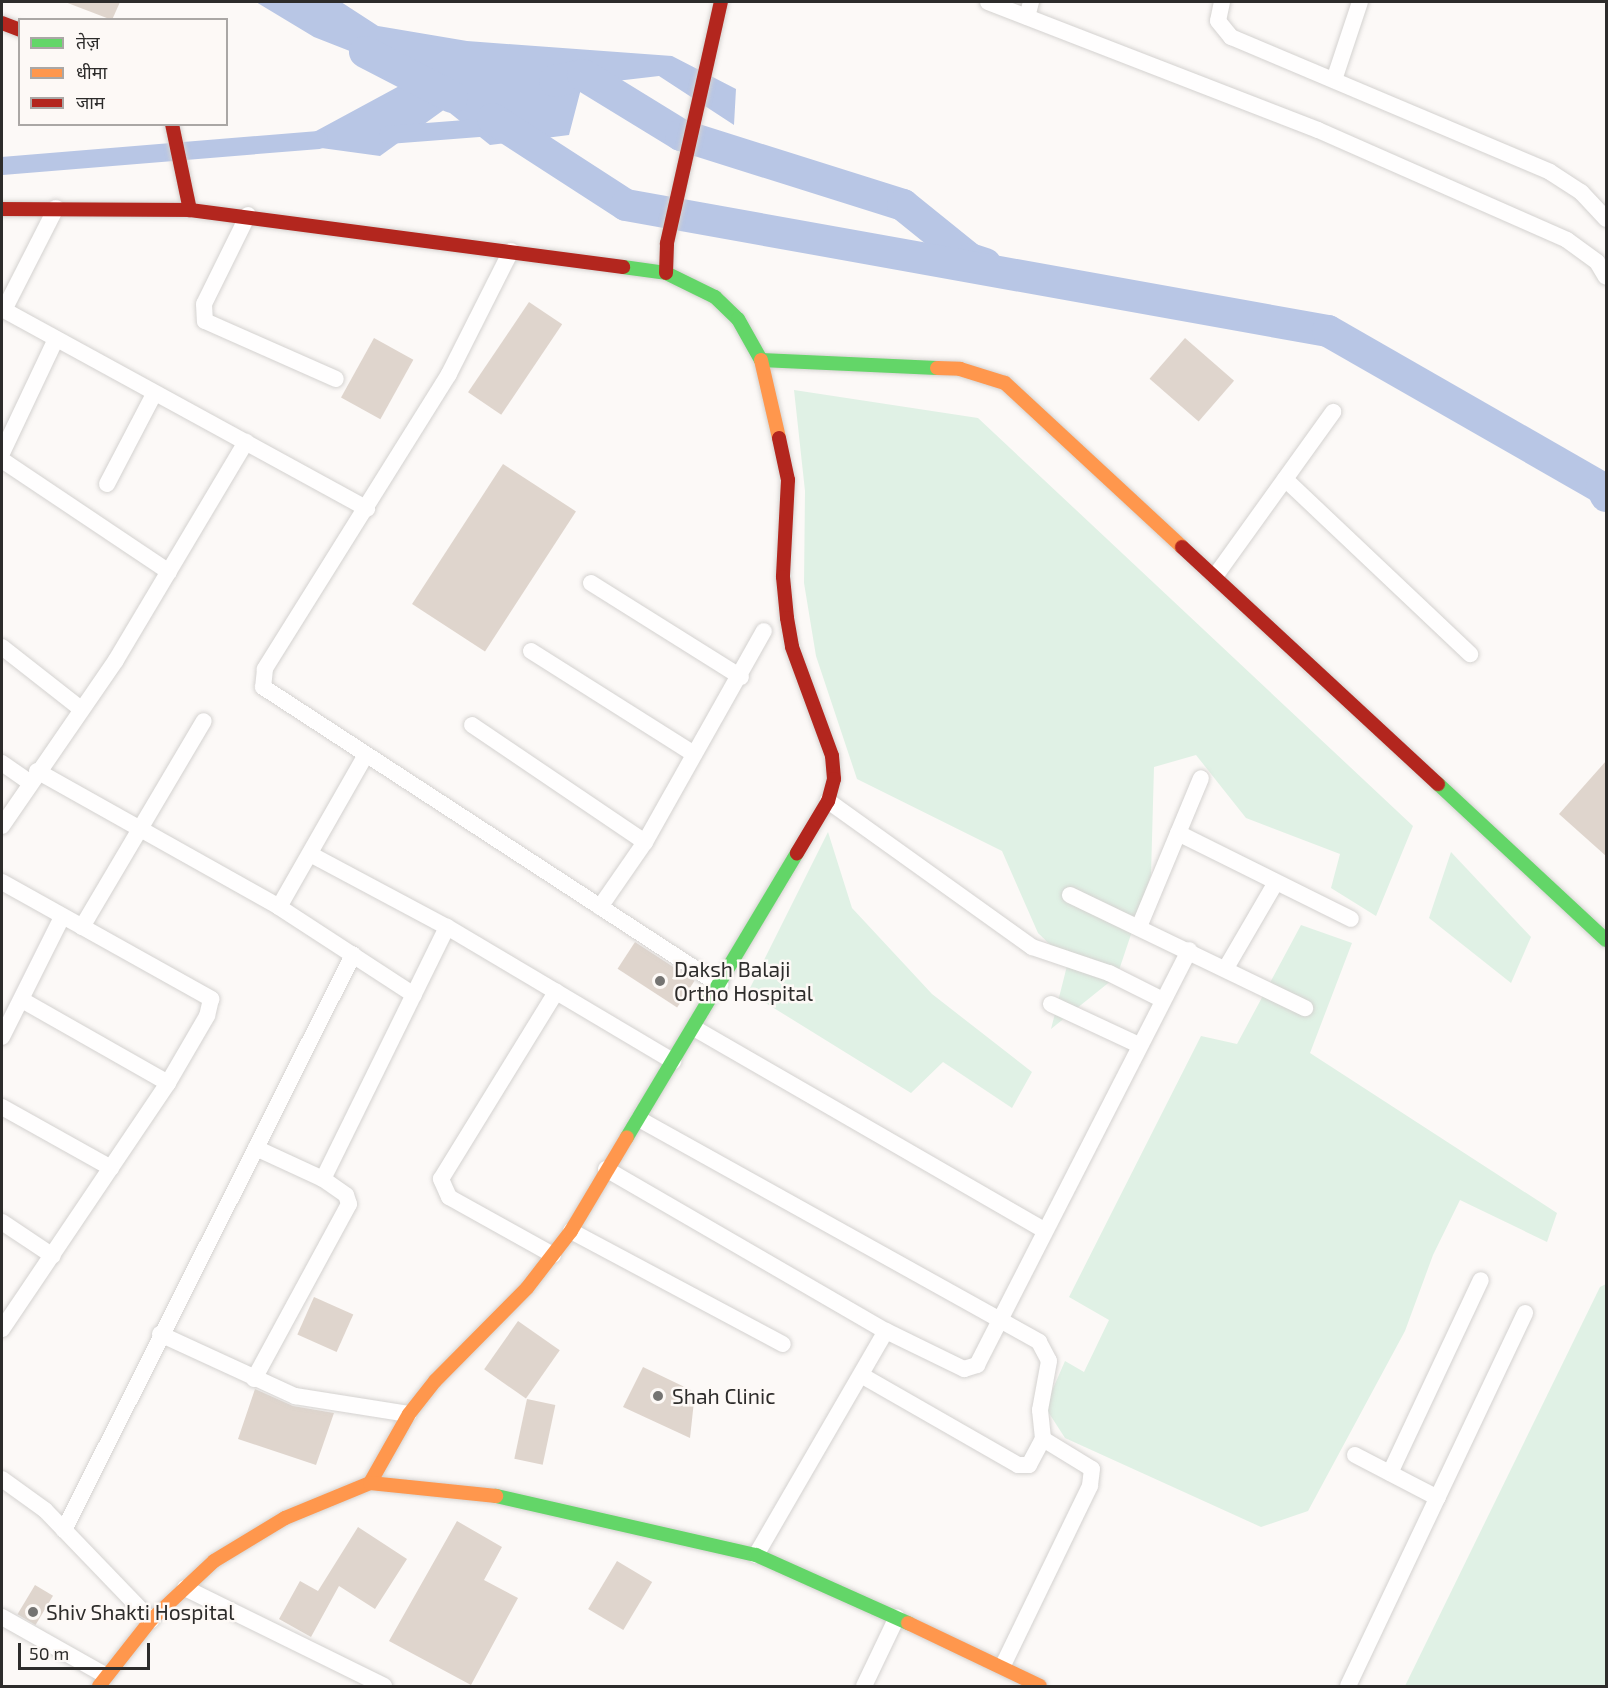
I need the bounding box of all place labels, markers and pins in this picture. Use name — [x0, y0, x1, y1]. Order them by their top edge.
place label: Daksh Balaji Ortho Hospital — [674, 956, 813, 1006]
marker: Daksh Balaji Ortho Hospital — [651, 972, 669, 990]
place label: Shah Clinic — [672, 1383, 775, 1409]
marker: Shah Clinic — [649, 1387, 667, 1405]
place label: Shiv Shakti Hospital — [46, 1599, 235, 1625]
marker: Shiv Shakti Hospital — [24, 1603, 42, 1621]

